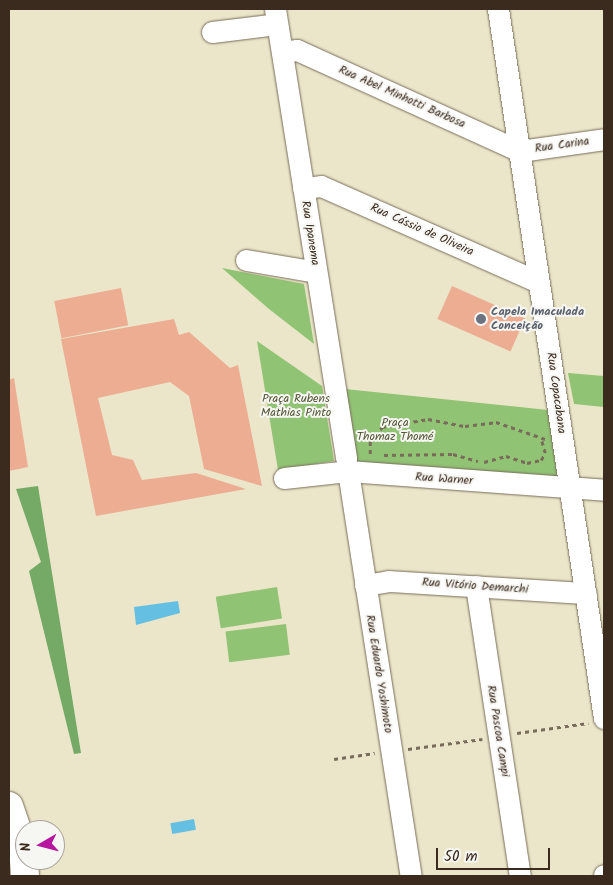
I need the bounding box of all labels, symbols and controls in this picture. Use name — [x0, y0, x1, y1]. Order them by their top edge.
street label: Rua Abel Minhotti Barbosa — [336, 63, 468, 131]
street label: Rua Carina — [534, 134, 590, 156]
street label: Rua Ipanema — [298, 200, 322, 266]
street label: Rua Cássio de Oliveira — [368, 201, 476, 259]
place label: Capela Imaculada Conceição — [491, 305, 584, 333]
marker: Capela Imaculada Conceição — [475, 313, 487, 325]
street label: Rua Copacabana — [543, 351, 569, 435]
park label: Praça Rubens Mathias Pinto — [261, 392, 331, 420]
park label: Praça Thomaz Thomé — [357, 416, 433, 444]
street label: Rua Warner — [415, 470, 473, 488]
street label: Rua Vitório Demarchi — [421, 575, 529, 597]
street label: Rua Eduardo Yoshimoto — [363, 614, 395, 734]
street label: Rua Pascoa Campi — [484, 684, 512, 778]
north arrow — [15, 820, 65, 870]
scale bar — [438, 838, 552, 870]
text: N — [15, 841, 38, 853]
text: 50 m — [444, 845, 478, 869]

